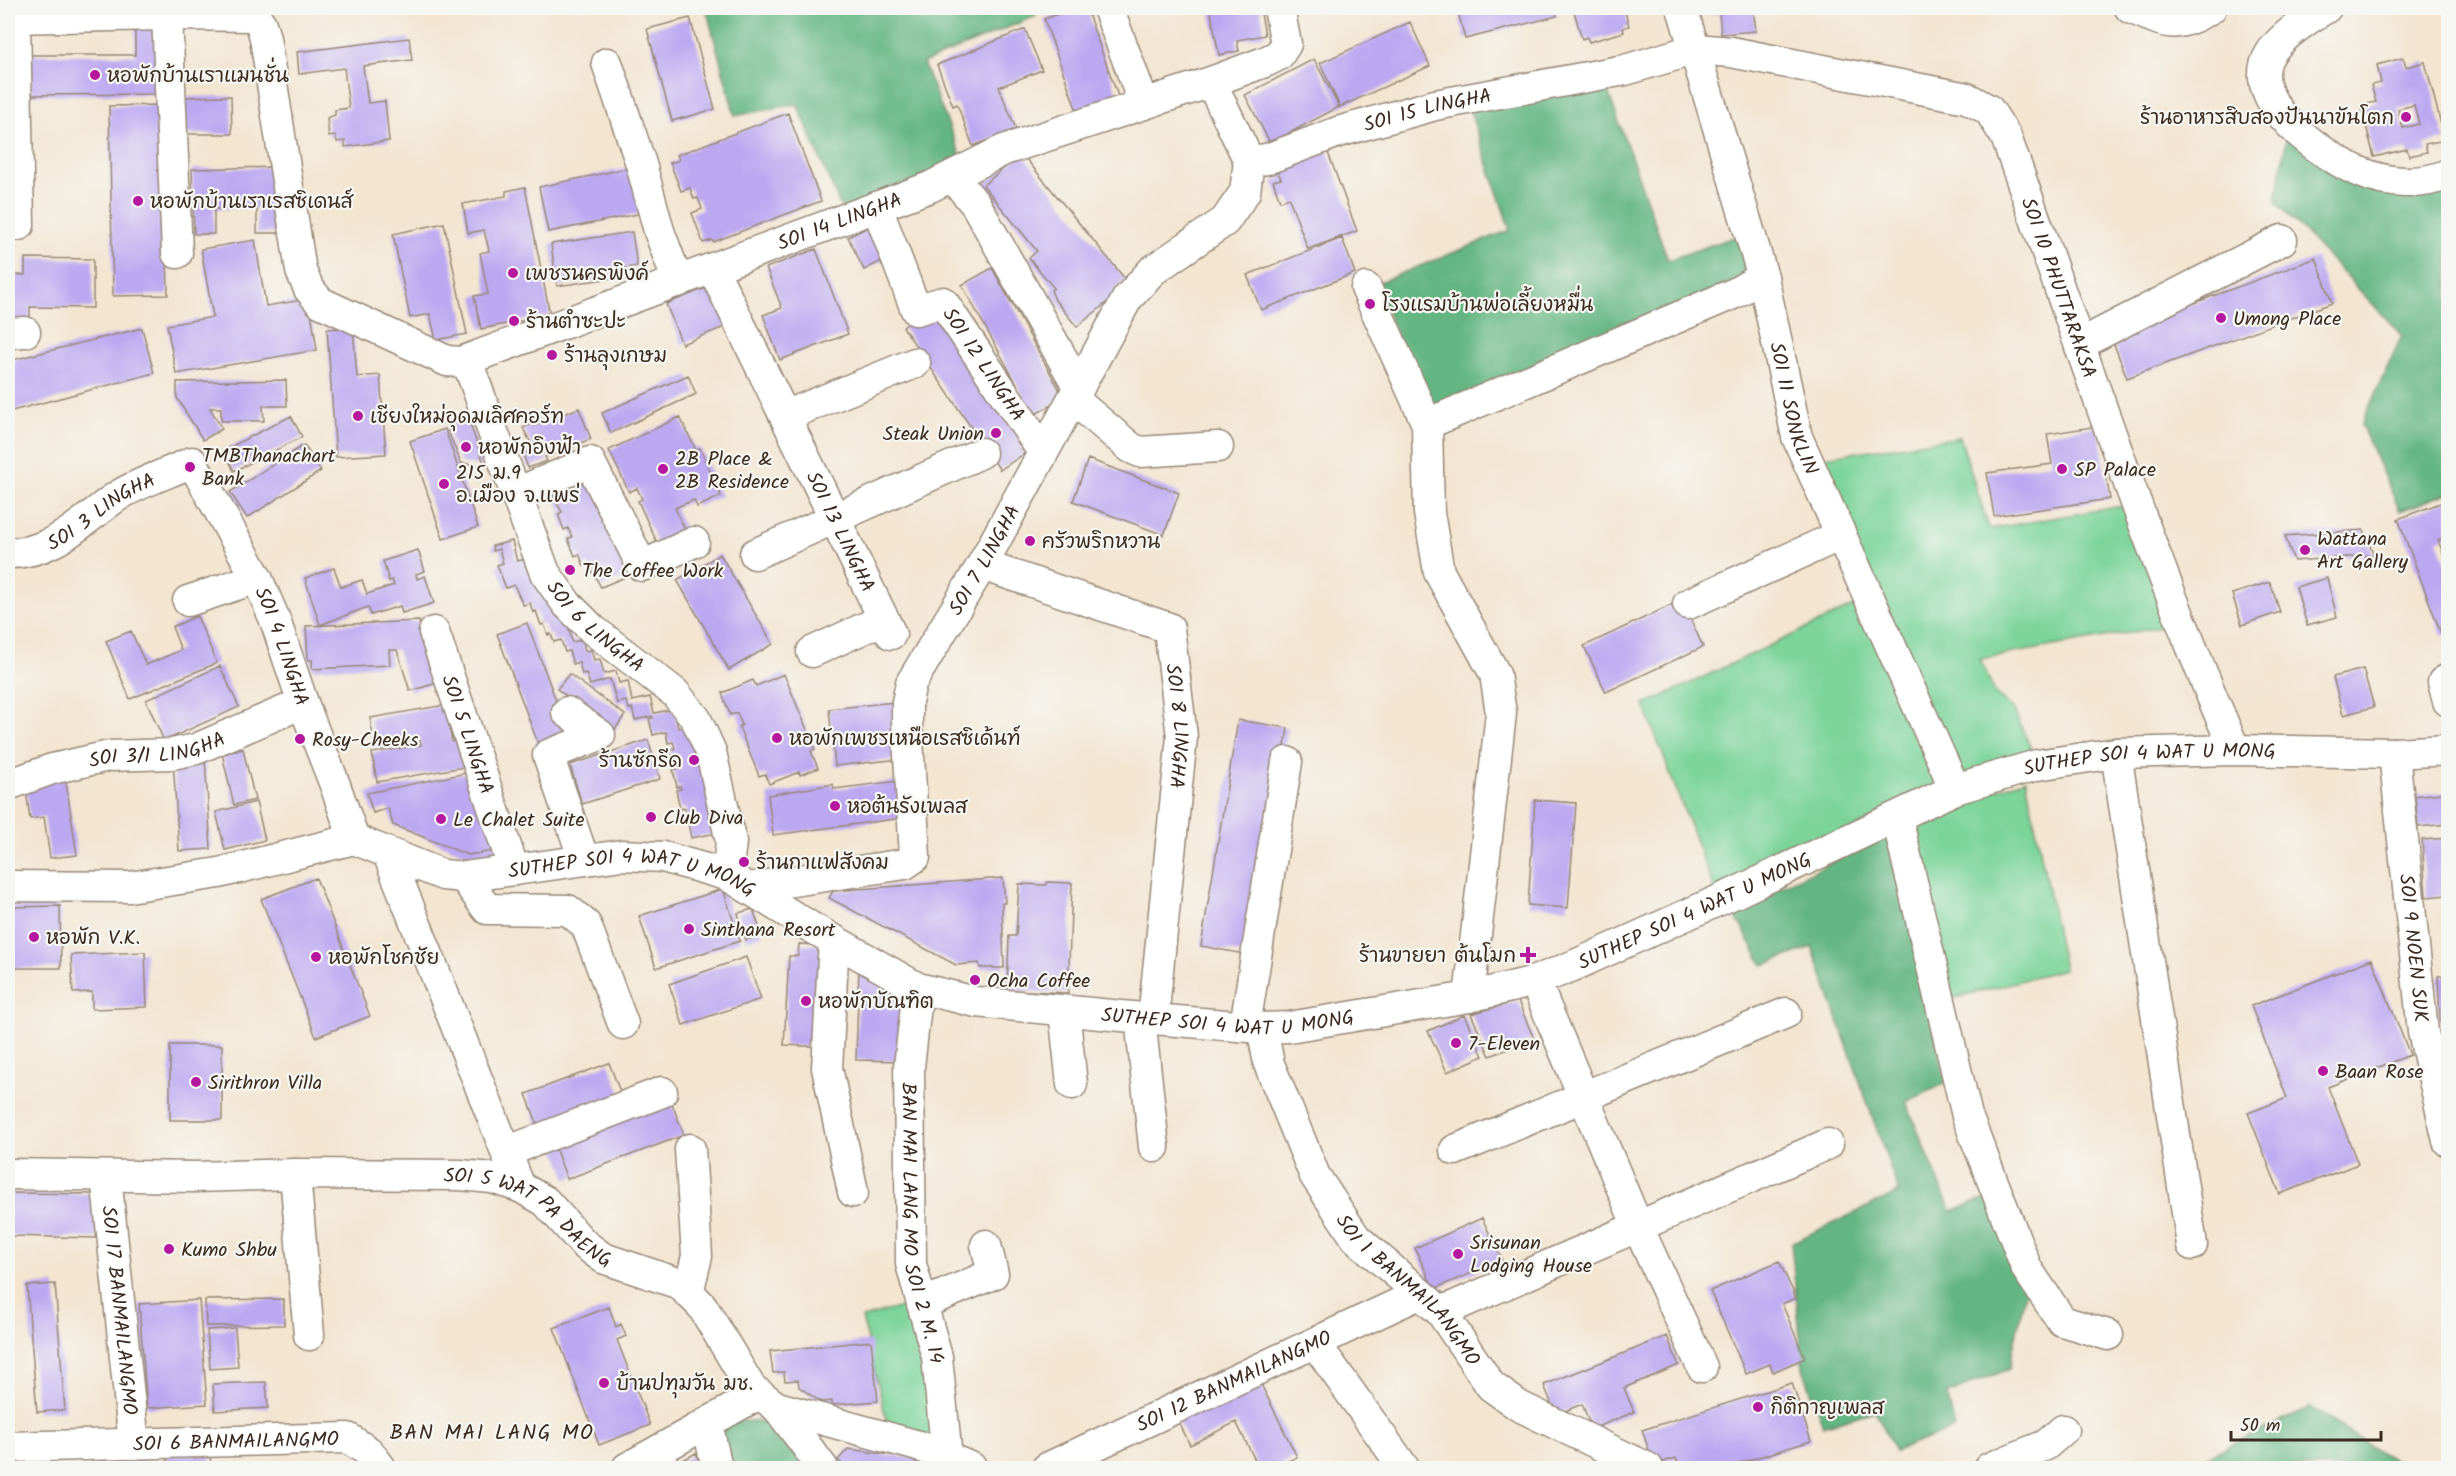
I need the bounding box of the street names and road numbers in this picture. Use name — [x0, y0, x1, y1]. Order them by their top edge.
street label: SOI 15 LINGHA — [1360, 81, 1494, 142]
street label: SOI 14 LINGHA — [773, 185, 907, 261]
street label: SOI 10 PHUTTARAKSA — [2011, 193, 2104, 383]
street label: SOI 12 LINGHA — [933, 302, 1033, 429]
street label: SOI 11 SONKLIN — [1759, 339, 1826, 481]
street label: SOI 3 LINGHA — [42, 465, 161, 560]
street label: SOI 13 LINGHA — [796, 466, 882, 598]
street label: SOI 7 LINGHA — [941, 499, 1030, 622]
street label: SOI 6 LINGHA — [537, 574, 650, 682]
street label: SOI 4 LINGHA — [245, 582, 317, 711]
street label: SOI 8 LINGHA — [1155, 662, 1196, 790]
street label: SOI 5 LINGHA — [432, 671, 501, 799]
street label: SOI 3/1 LINGHA — [86, 724, 231, 778]
street label: SUTHEP SOI 4 WAT U MONG — [2020, 736, 2276, 786]
street label: SUTHEP SOI 4 WAT U MONG — [506, 841, 761, 907]
street label: SUTHEP SOI 4 WAT U MONG — [1573, 845, 1817, 980]
street label: SOI 9 NOEN SUK — [2389, 873, 2436, 1024]
street label: SUTHEP SOI 4 WAT U MONG — [1100, 1000, 1357, 1046]
street label: BAN MAI LANG MO SOI 2 M. 14 — [891, 1082, 952, 1365]
street label: SOI 5 WAT PA DAENG — [444, 1161, 615, 1278]
street label: SOI 17 BANMAILANGMO — [91, 1204, 145, 1417]
street label: SOI 1 BANMAILANGMO — [1326, 1208, 1487, 1373]
street label: SOI 12 BANMAILANGMO — [1131, 1323, 1338, 1442]
street label: SOI 6 BANMAILANGMO — [133, 1424, 339, 1462]

